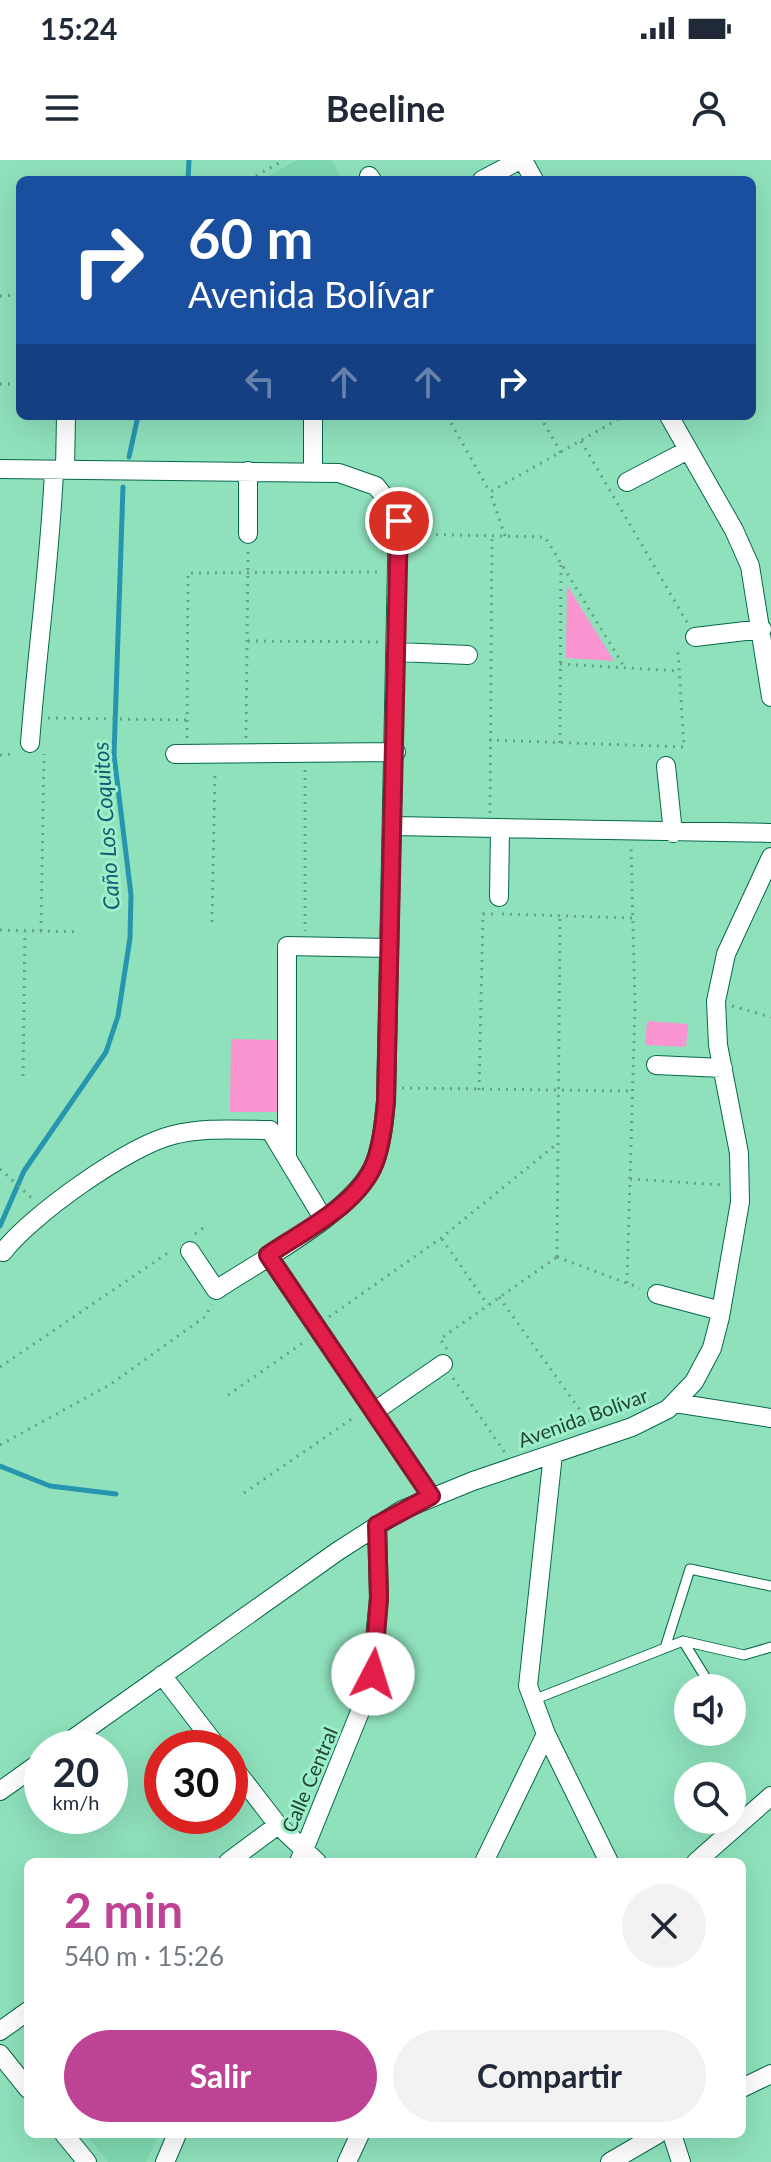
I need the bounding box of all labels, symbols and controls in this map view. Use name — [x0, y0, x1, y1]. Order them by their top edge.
text: 15:24 — [40, 10, 117, 46]
icon: menu — [40, 86, 84, 130]
text: Beeline — [326, 86, 445, 130]
icon: person — [687, 86, 731, 130]
text: 60 m — [188, 204, 313, 271]
icon: right — [56, 208, 160, 312]
text: Avenida Bolívar — [188, 272, 434, 316]
icon: left — [238, 360, 282, 404]
icon: ahead — [322, 360, 366, 404]
icon: ahead — [406, 360, 450, 404]
icon: right — [490, 360, 534, 404]
pin — [365, 487, 433, 555]
icon: arrive — [377, 499, 421, 543]
water label: Caño Los Coquitos — [86, 741, 125, 911]
street label: Avenida Bolívar — [514, 1382, 652, 1452]
position arrow — [331, 1632, 415, 1716]
map controls — [674, 1674, 746, 1834]
button: sound — [674, 1674, 746, 1746]
street label: Calle Central — [276, 1723, 342, 1836]
speed limit sign: 30 — [144, 1730, 248, 1834]
text: 20 — [53, 1748, 99, 1796]
button: search — [674, 1762, 746, 1834]
text: km/h — [53, 1790, 99, 1814]
text: 2 min — [64, 1881, 183, 1938]
button: close — [622, 1884, 706, 1968]
text: 540 m · 15:26 — [64, 1940, 224, 1972]
button: Salir — [64, 2030, 377, 2122]
button: Compartir — [393, 2030, 706, 2122]

